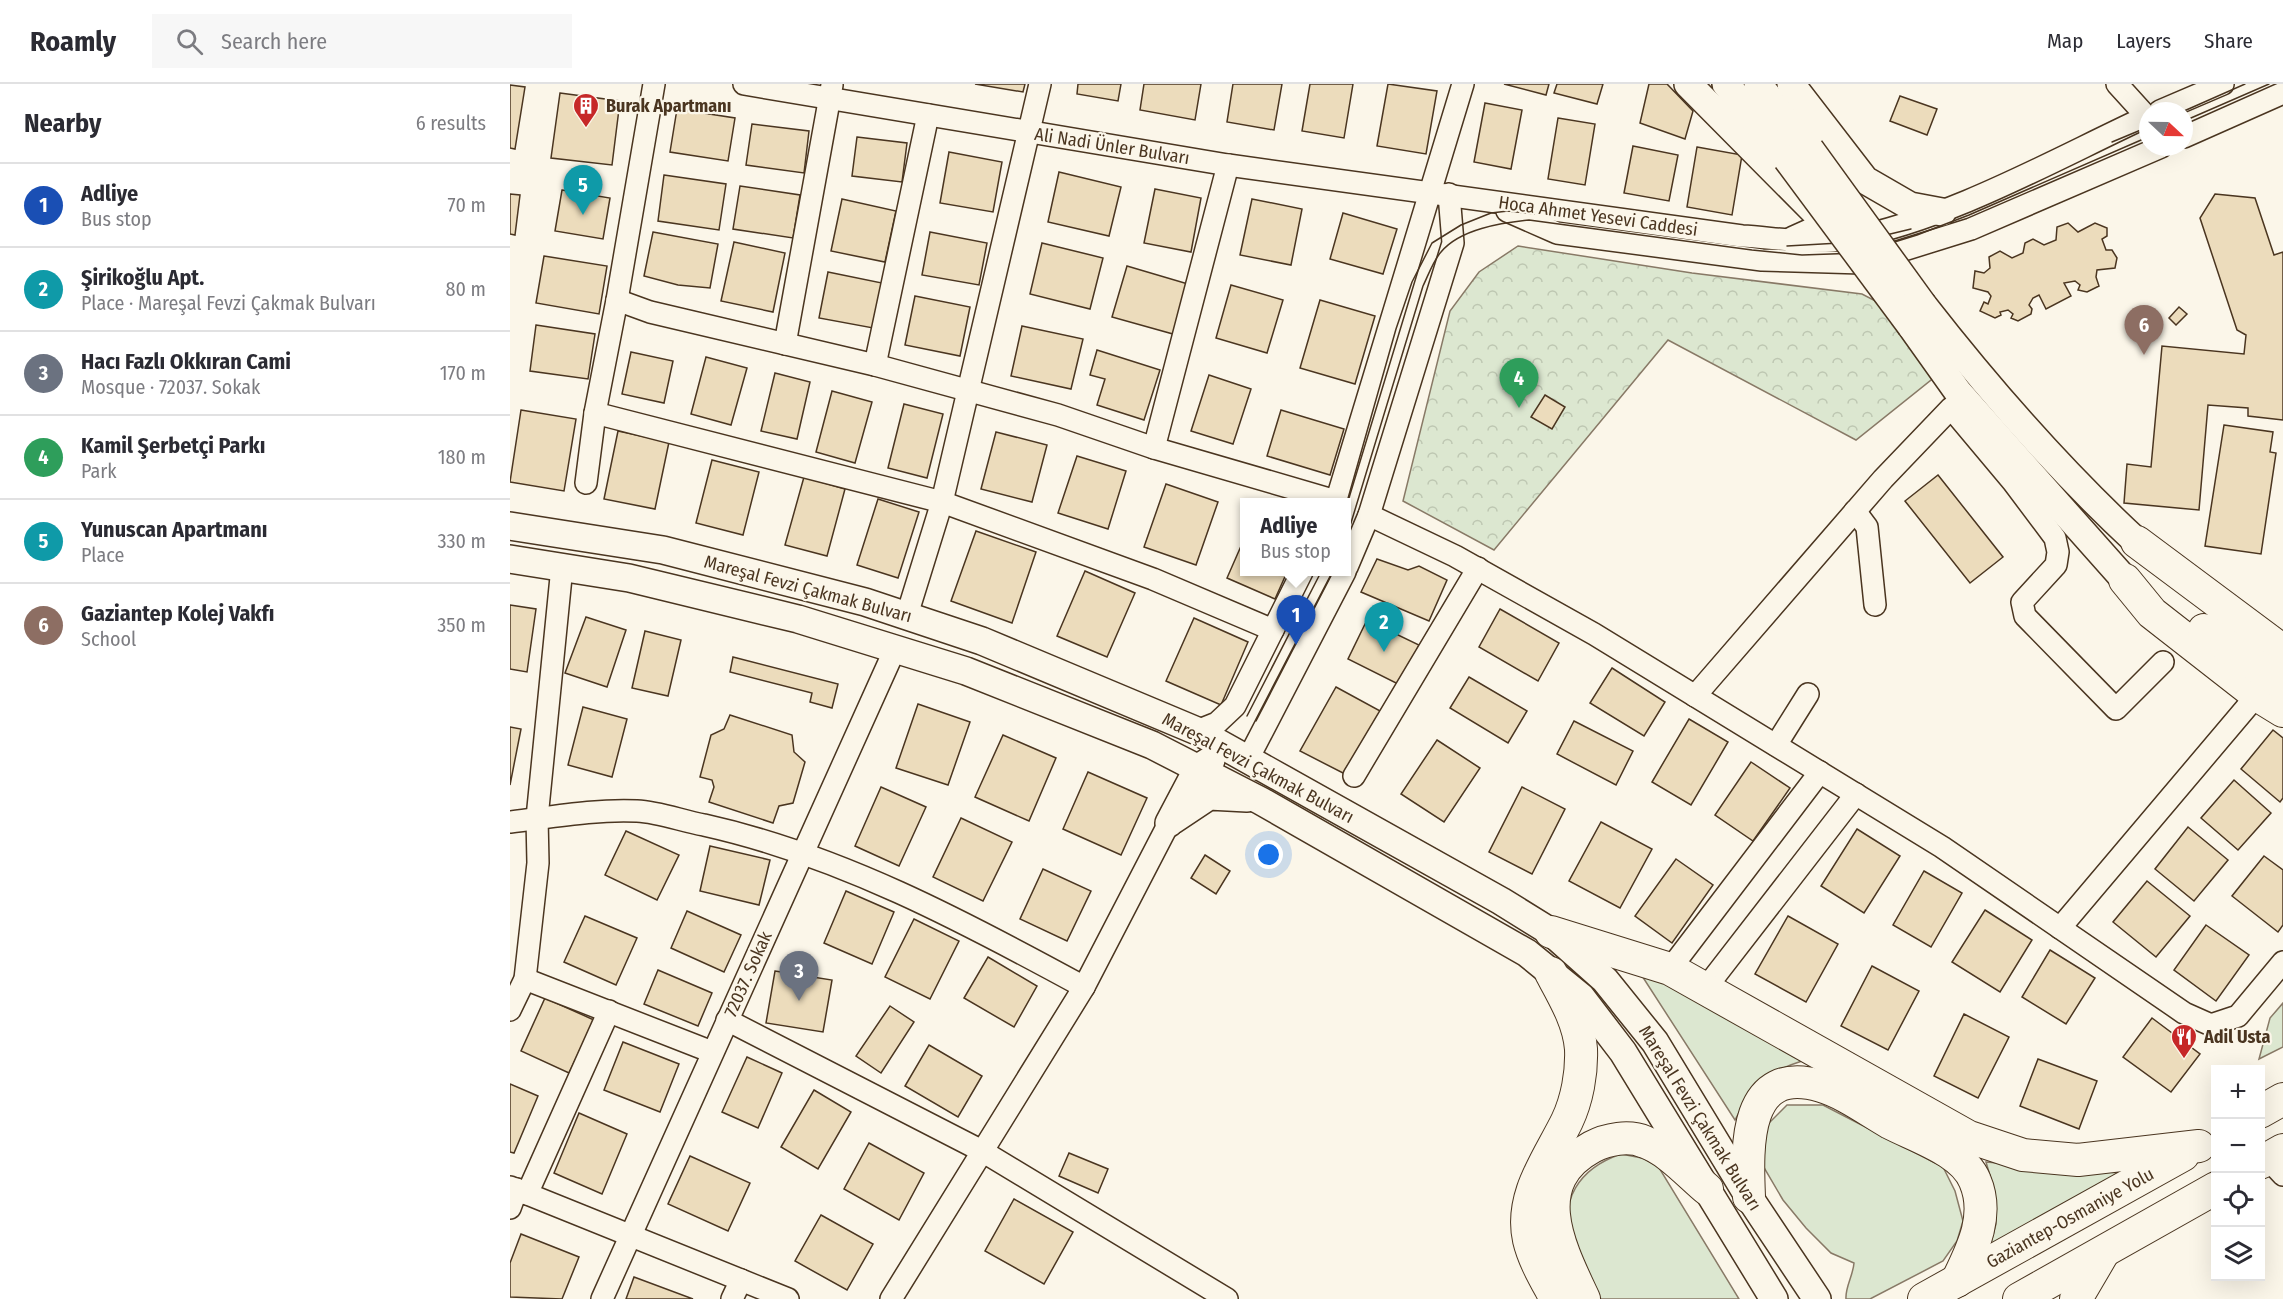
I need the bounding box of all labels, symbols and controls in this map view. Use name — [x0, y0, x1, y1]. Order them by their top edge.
search box — [152, 14, 572, 68]
text: Roamly — [30, 25, 116, 58]
icon: search — [173, 25, 206, 58]
text: Search here — [221, 28, 327, 55]
text: Map — [2047, 28, 2083, 54]
text: Layers — [2116, 28, 2171, 54]
text: Share — [2204, 28, 2253, 54]
building icon: Burak Apartmanı — [571, 91, 601, 129]
place label: Burak Apartmanı — [606, 95, 731, 117]
north arrow — [2139, 102, 2193, 156]
text: Nearby — [24, 108, 101, 139]
text: 6 results — [416, 111, 486, 135]
street label: Ali Nadi Ünler Bulvarı — [1033, 123, 1191, 169]
pin: 5 — [564, 166, 602, 215]
text: Adliye — [81, 180, 138, 207]
street label: Hoca Ahmet Yesevi Caddesi — [1497, 191, 1699, 241]
text: 1 — [39, 193, 48, 217]
text: 70 m — [448, 193, 486, 217]
text: Bus stop — [81, 207, 152, 231]
text: Şirikoğlu Apt. — [81, 264, 204, 291]
text: 2 — [39, 277, 48, 301]
text: 80 m — [446, 277, 486, 301]
text: Place · Mareşal Fevzi Çakmak Bulvarı — [81, 291, 376, 315]
pin: 6 — [2124, 306, 2164, 355]
text: Hacı Fazlı Okkıran Cami — [81, 348, 291, 375]
pin: 4 — [1500, 358, 1538, 408]
text: 3 — [39, 361, 48, 385]
text: 170 m — [440, 361, 486, 385]
text: Mosque · 72037. Sokak — [81, 375, 260, 399]
text: Kamil Şerbetçi Parkı — [81, 432, 265, 459]
text: 4 — [38, 445, 49, 469]
text: 180 m — [438, 445, 486, 469]
text: Park — [81, 459, 117, 483]
popup — [1240, 498, 1351, 576]
text: Adliye — [1260, 512, 1317, 539]
text: Yunuscan Apartmanı — [81, 516, 268, 543]
text: 5 — [39, 529, 48, 553]
text: 330 m — [437, 529, 486, 553]
text: Bus stop — [1260, 539, 1331, 563]
text: Place — [81, 543, 124, 567]
street label: Mareşal Fevzi Çakmak Bulvarı — [702, 551, 914, 627]
pin: 1 — [1276, 596, 1316, 645]
text: Gaziantep Kolej Vakfı — [81, 600, 275, 627]
pin: 2 — [1364, 602, 1404, 652]
text: 6 — [38, 613, 49, 637]
text: 350 m — [437, 613, 486, 637]
text: School — [81, 627, 136, 651]
street label: Mareşal Fevzi Çakmak Bulvarı — [1158, 708, 1358, 828]
your location — [1254, 840, 1283, 869]
street label: 72037. Sokak — [719, 927, 777, 1020]
pin: 3 — [780, 952, 818, 1001]
street label: Mareşal Fevzi Çakmak Bulvarı — [1634, 1021, 1766, 1215]
restaurant icon: Adil Usta — [2169, 1022, 2199, 1060]
place label: Adil Usta — [2203, 1026, 2270, 1048]
map controls — [2211, 1065, 2265, 1281]
button: + — [2211, 1065, 2265, 1119]
button: − — [2211, 1119, 2265, 1173]
street label: Gaziantep-Osmaniye Yolu — [1982, 1163, 2158, 1273]
button: locate — [2211, 1173, 2265, 1227]
button: layers — [2211, 1227, 2265, 1281]

